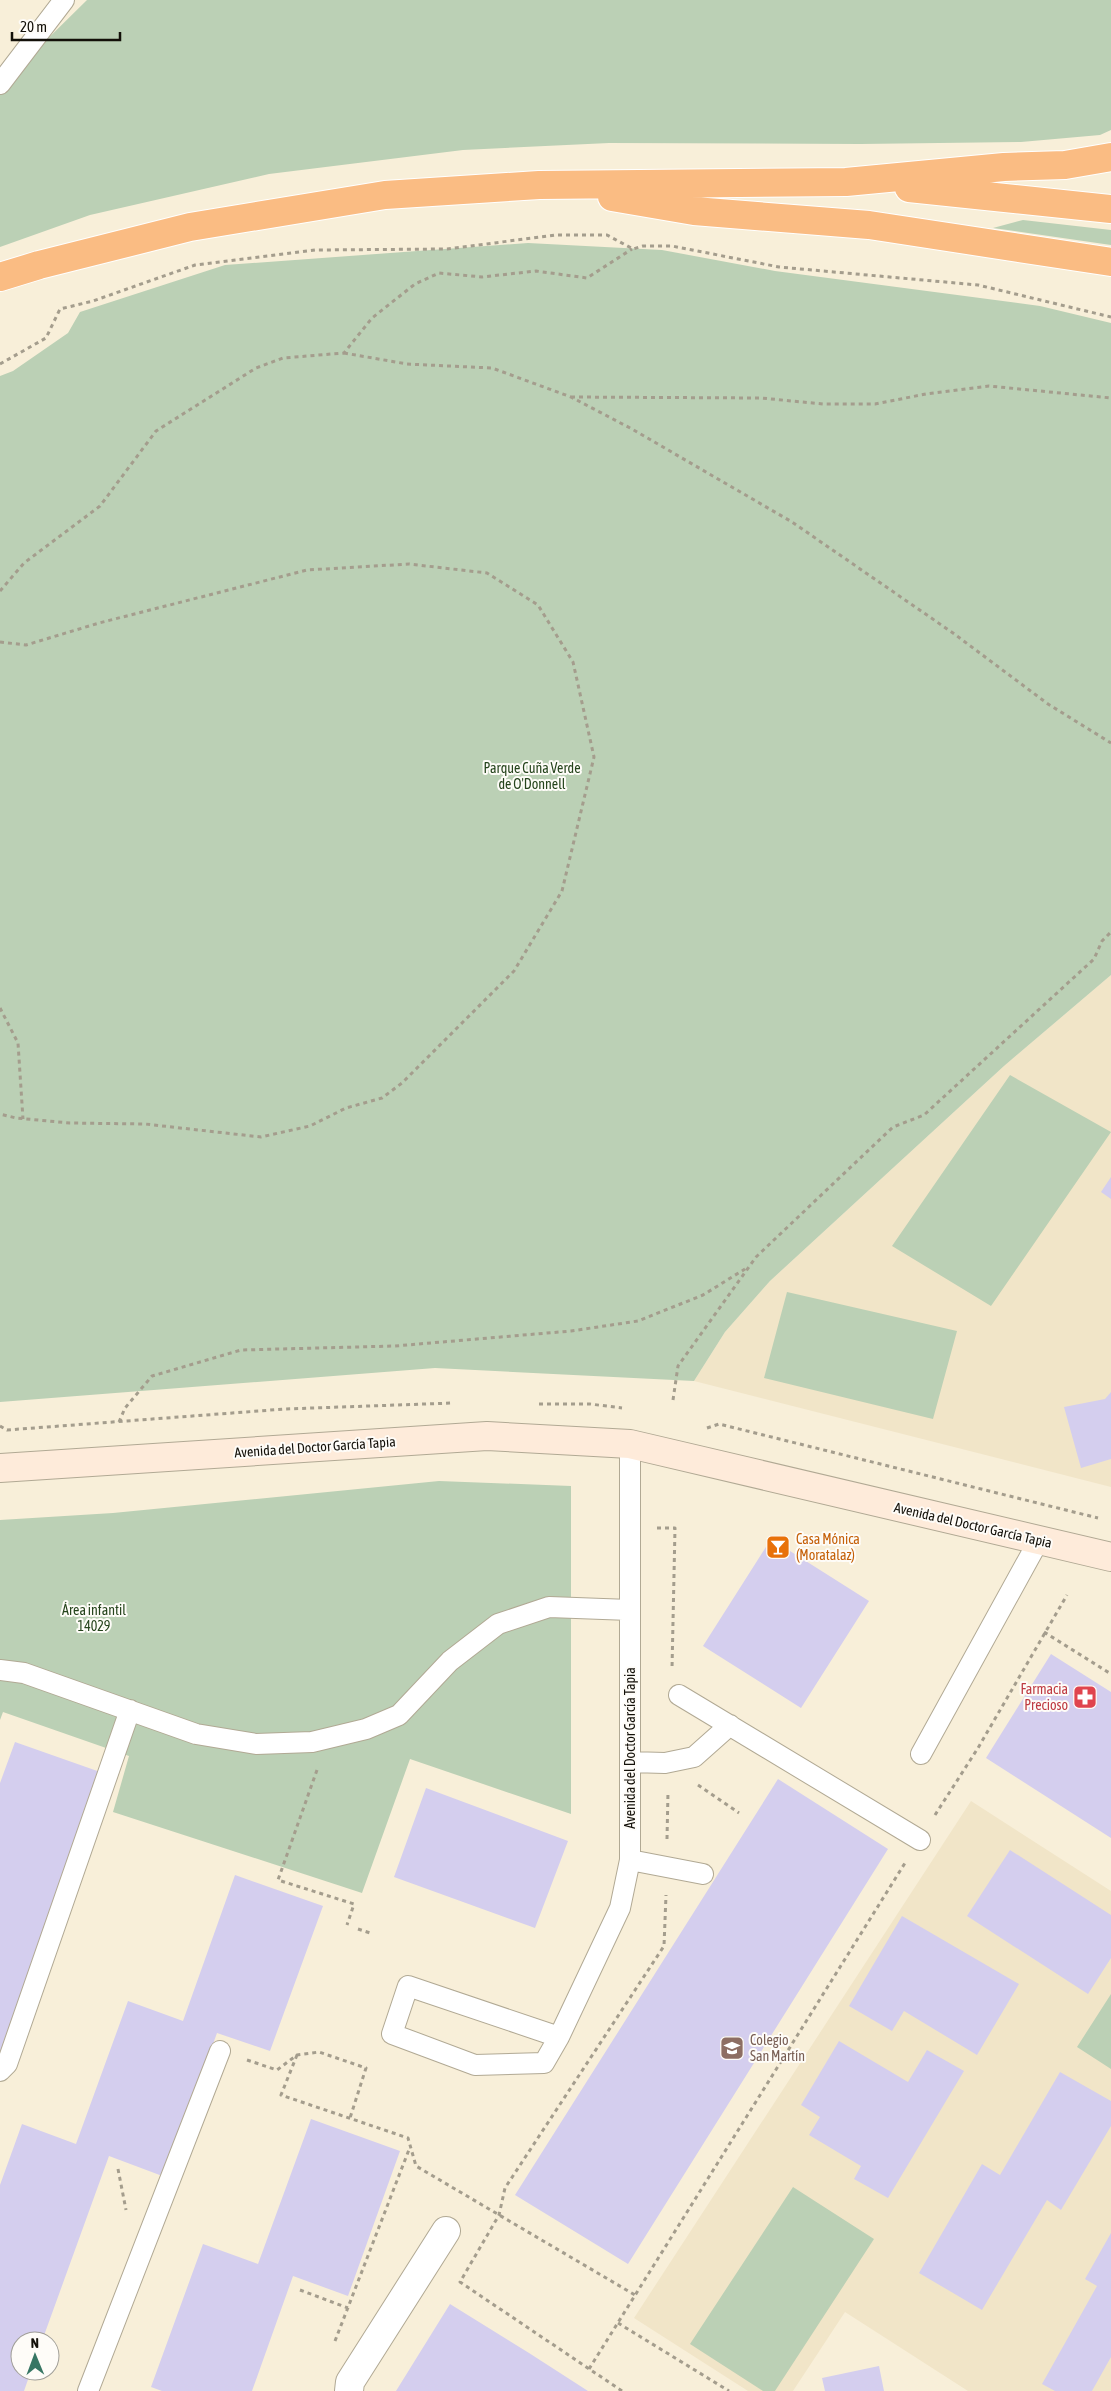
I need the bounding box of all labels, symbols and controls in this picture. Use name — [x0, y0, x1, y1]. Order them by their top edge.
scale bar — [12, 10, 120, 42]
text: 20 m — [20, 18, 47, 35]
park label: Parque Cuña Verde de O'Donnell — [483, 760, 581, 792]
street label: Avenida del Doctor García Tapia — [234, 1433, 396, 1461]
street label: Avenida del Doctor García Tapia — [892, 1499, 1054, 1551]
place label: Casa Mónica (Moratalaz) — [796, 1531, 860, 1563]
bar icon: Casa Mónica (Moratalaz) — [765, 1534, 791, 1560]
park label: Área infantil 14029 — [62, 1602, 126, 1634]
street label: Avenida del Doctor García Tapia — [622, 1667, 638, 1829]
place label: Farmacia Precioso — [1020, 1681, 1068, 1713]
pharmacy icon: Farmacia Precioso — [1072, 1684, 1098, 1710]
place label: Colegio San Martín — [750, 2032, 805, 2064]
school or university icon: Colegio San Martín — [719, 2035, 745, 2061]
north arrow — [10, 2331, 60, 2381]
text: N — [31, 2335, 39, 2351]

